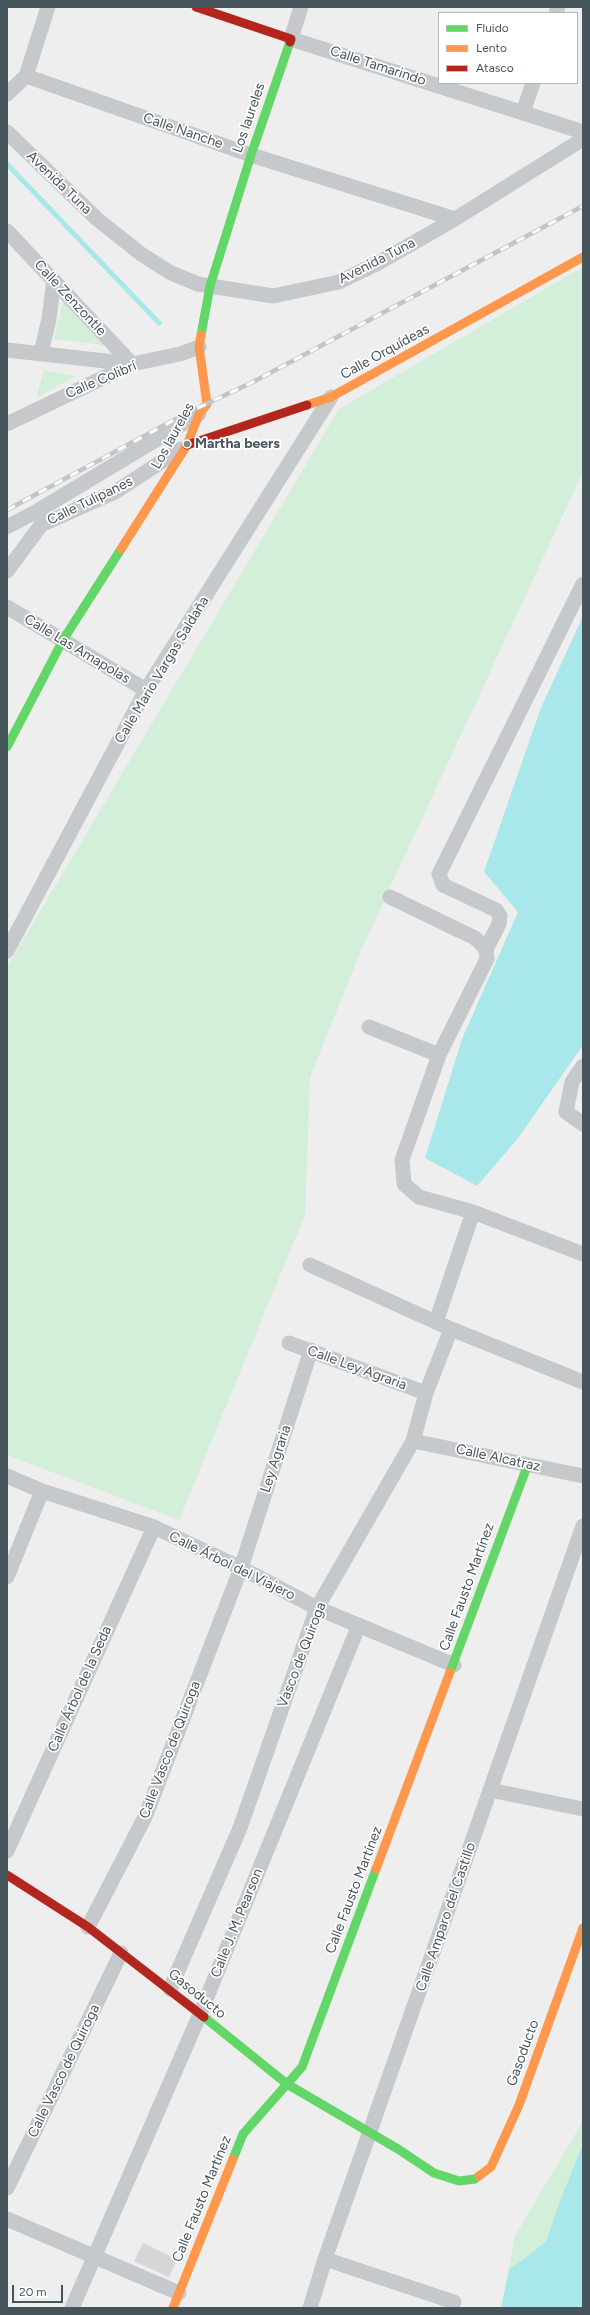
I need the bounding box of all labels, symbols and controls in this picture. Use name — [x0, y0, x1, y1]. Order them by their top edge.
legend — [438, 12, 578, 84]
text: Fluido — [476, 21, 509, 35]
text: Lento — [476, 41, 507, 55]
street label: Calle Tamarindo — [328, 43, 428, 89]
text: Atasco — [476, 61, 514, 75]
street label: Los laureles — [229, 81, 269, 155]
street label: Calle Nanche — [141, 109, 225, 153]
street label: Avenida Tuna — [23, 148, 95, 218]
street label: Avenida Tuna — [336, 234, 418, 288]
street label: Calle Zenzontle — [31, 257, 109, 339]
street label: Calle Orquídeas — [338, 321, 432, 383]
street label: Calle Colibrí — [63, 358, 139, 402]
street label: Los laureles — [148, 400, 198, 472]
place label: Martha beers — [195, 436, 280, 452]
marker: Martha beers — [182, 439, 192, 449]
street label: Calle Tulipanes — [44, 473, 136, 529]
street label: Calle Mario Vargas Saldaña — [111, 593, 213, 747]
street label: Calle Las Amapolas — [21, 611, 133, 687]
street label: Calle Ley Agraria — [305, 1342, 409, 1394]
street label: Ley Agraria — [257, 1423, 295, 1495]
street label: Calle Alcatraz — [454, 1441, 542, 1475]
street label: Calle Fausto Martínez — [436, 1521, 498, 1653]
street label: Calle Árbol del Viajero — [166, 1528, 298, 1604]
street label: Vasco de Quiroga — [274, 1600, 330, 1710]
street label: Calle Árbol de la Seda — [45, 1623, 115, 1755]
street label: Calle Vasco de Quiroga — [136, 1679, 204, 1821]
street label: Calle Fausto Martínez — [322, 1824, 386, 1956]
street label: Calle Amparo del Castillo — [413, 1840, 479, 1994]
street label: Calle J. M. Pearson — [207, 1866, 267, 1980]
street label: Gasoducto — [165, 1966, 229, 2022]
street label: Calle Vasco de Quiroga — [24, 2002, 104, 2140]
street label: Gasoducto — [503, 2018, 543, 2088]
street label: Calle Fausto Martínez — [169, 2133, 235, 2265]
scale bar — [14, 2277, 65, 2303]
text: 20 m — [19, 2285, 47, 2299]

